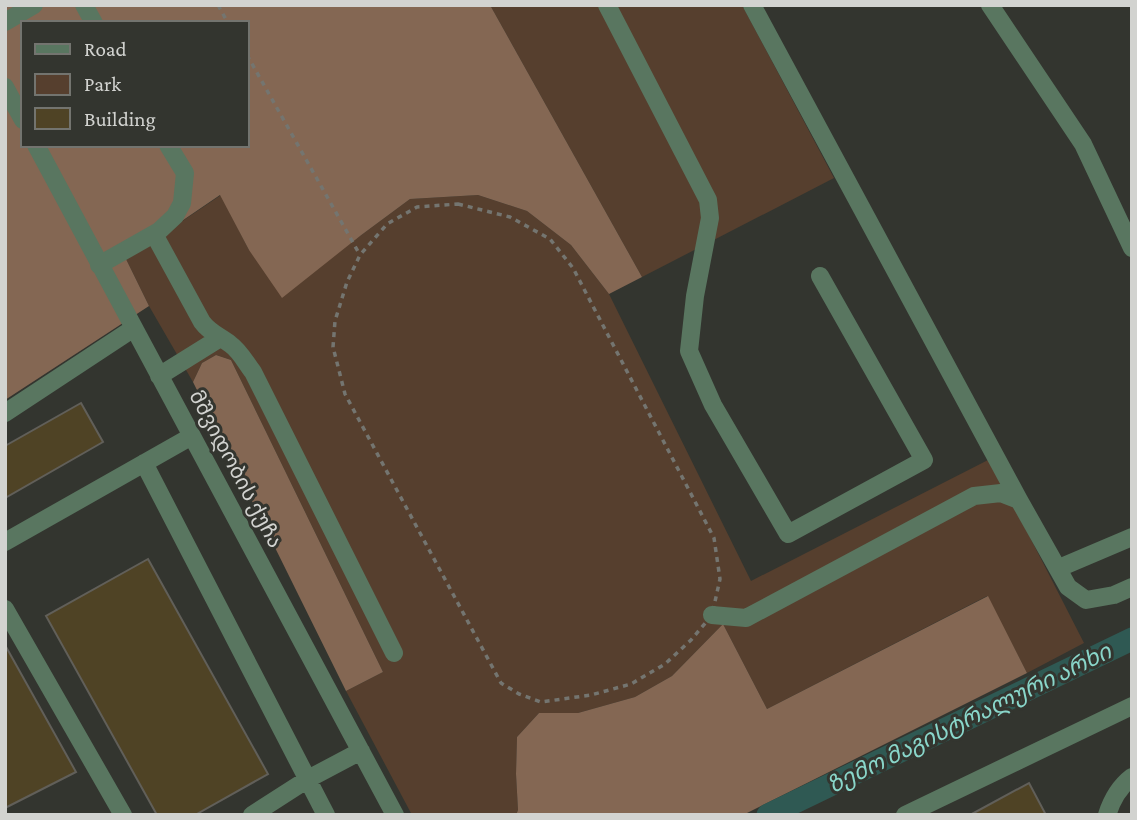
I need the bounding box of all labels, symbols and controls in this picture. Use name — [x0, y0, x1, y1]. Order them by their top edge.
legend — [21, 21, 248, 147]
text: Road — [84, 37, 127, 61]
text: Park — [84, 72, 121, 96]
text: Building — [84, 107, 156, 131]
street label: მშვიდობის ქუჩა — [183, 386, 288, 552]
water label: ზემო მაგისტრალური არხი — [823, 638, 1116, 799]

